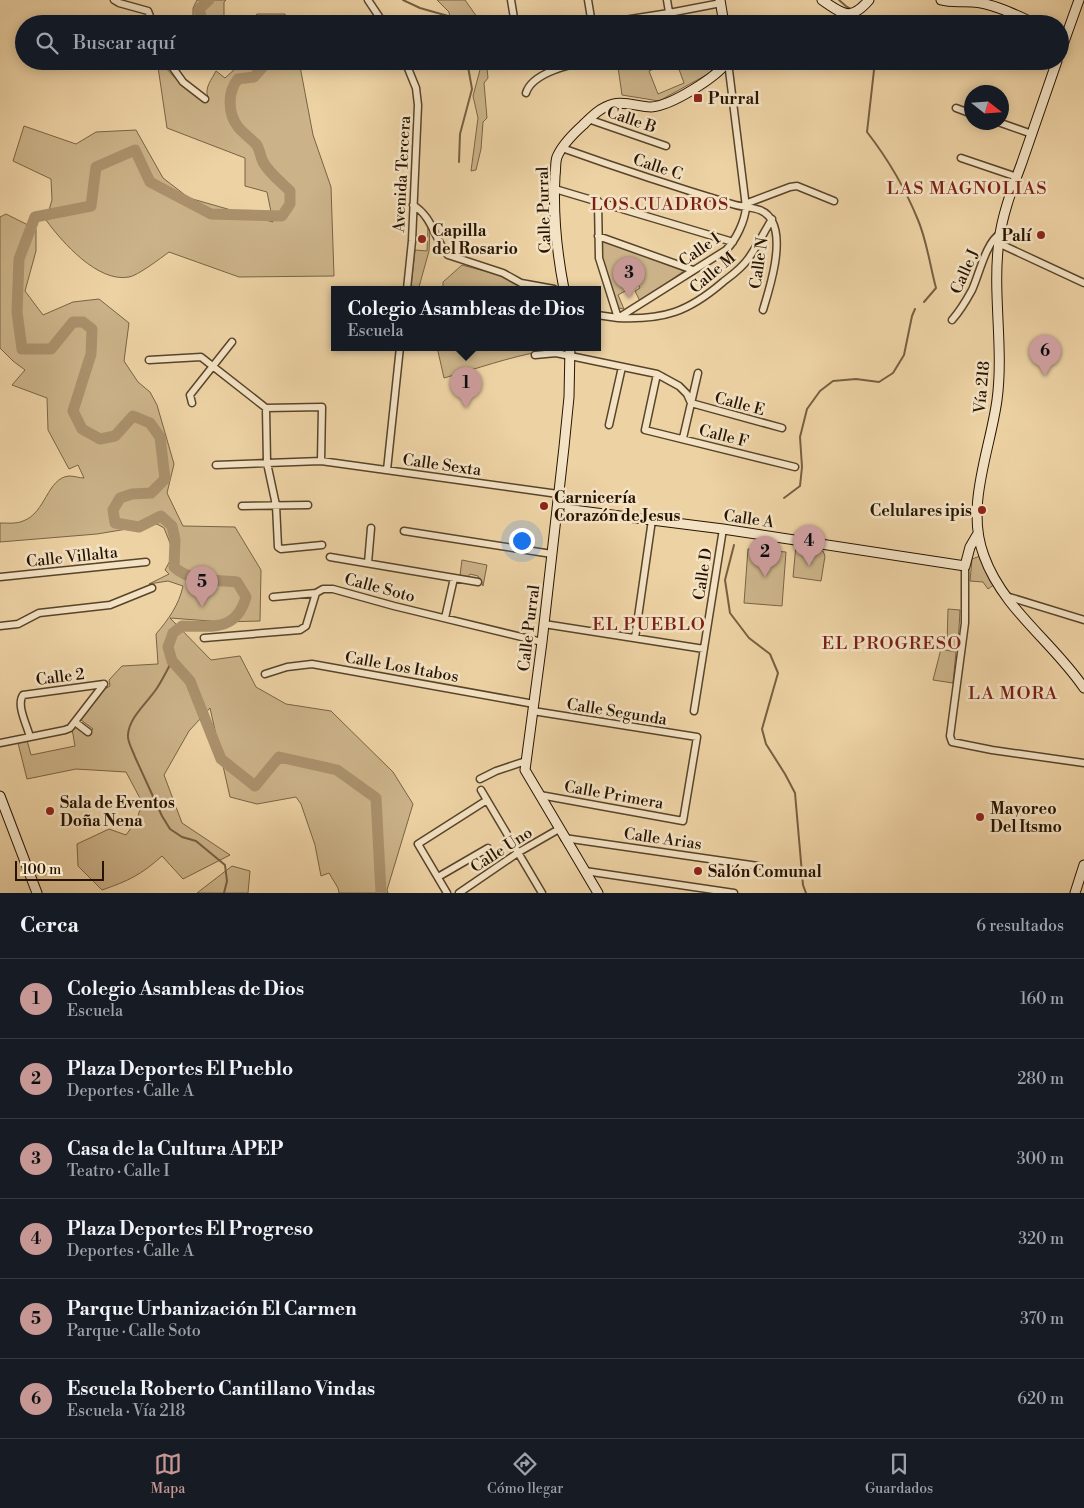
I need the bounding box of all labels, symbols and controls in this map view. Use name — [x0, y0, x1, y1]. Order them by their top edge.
search box — [15, 15, 1069, 70]
icon: search — [33, 29, 61, 57]
text: Buscar aquí — [73, 31, 175, 55]
north arrow — [964, 85, 1009, 130]
place label: Purral — [708, 89, 760, 109]
marker: Purral — [692, 92, 704, 104]
street label: Calle B — [604, 102, 659, 138]
street label: Avenida Tercera — [389, 114, 415, 234]
street label: Calle C — [630, 150, 685, 184]
street label: Calle Purral — [532, 166, 556, 254]
district label: LAS MAGNOLIAS — [886, 177, 1048, 200]
district label: LOS CUADROS — [591, 193, 729, 216]
place label: Capilla del Rosario — [432, 221, 518, 259]
place label: Palí — [1001, 226, 1032, 246]
street label: Calle I — [675, 228, 724, 271]
marker: Palí — [1035, 229, 1047, 241]
marker: Capilla del Rosario — [416, 233, 428, 245]
street label: Calle N — [745, 236, 773, 290]
street label: Calle J — [946, 246, 984, 297]
street label: Calle M — [685, 248, 740, 298]
pin: 3 — [613, 257, 645, 298]
popup — [331, 286, 601, 351]
text: Colegio Asambleas de Dios — [347, 297, 585, 321]
text: Escuela — [347, 321, 404, 341]
pin: 6 — [1029, 335, 1061, 376]
street label: Vía 218 — [970, 360, 994, 415]
pin: 1 — [450, 367, 482, 408]
street label: Calle E — [713, 388, 767, 420]
street label: Calle F — [697, 420, 751, 452]
street label: Calle Sexta — [401, 450, 483, 481]
place label: Carnicería Corazón de Jesus — [554, 488, 681, 526]
marker: Carnicería Corazón de Jesus — [538, 500, 550, 512]
place label: Celulares ipis — [870, 501, 972, 521]
marker: Celulares ipis — [976, 504, 988, 516]
street label: Calle A — [722, 506, 776, 533]
pin: 4 — [793, 525, 825, 566]
your location — [509, 528, 535, 554]
pin: 2 — [749, 536, 781, 577]
street label: Calle Villalta — [25, 542, 120, 572]
street label: Calle D — [689, 547, 717, 602]
pin: 5 — [186, 566, 218, 607]
street label: Calle Soto — [342, 569, 417, 607]
street label: Calle Purral — [514, 583, 544, 673]
district label: EL PUEBLO — [592, 613, 706, 636]
district label: EL PROGRESO — [822, 632, 962, 655]
street label: Calle Los Itabos — [343, 647, 460, 687]
street label: Calle 2 — [35, 664, 86, 690]
district label: LA MORA — [968, 682, 1058, 705]
street label: Calle Segunda — [565, 694, 669, 730]
street label: Calle Primera — [563, 776, 666, 814]
place label: Sala de Eventos Doña Nena — [60, 793, 175, 831]
place label: Mayoreo Del Itsmo — [990, 799, 1062, 837]
marker: Sala de Eventos Doña Nena — [44, 805, 56, 817]
marker: Mayoreo Del Itsmo — [974, 811, 986, 823]
street label: Calle Uno — [467, 822, 536, 877]
street label: Calle Arias — [623, 824, 703, 854]
scale bar — [15, 858, 104, 881]
text: 100 m — [22, 861, 61, 879]
place label: Salón Comunal — [708, 862, 822, 882]
marker: Salón Comunal — [692, 865, 704, 877]
text: Cerca — [20, 913, 79, 939]
text: 6 resultados — [976, 916, 1064, 936]
text: Colegio Asambleas de Dios — [67, 977, 304, 1001]
text: 1 — [32, 989, 40, 1009]
text: 160 m — [1020, 989, 1064, 1009]
text: Escuela — [67, 1001, 123, 1021]
text: Plaza Deportes El Pueblo — [67, 1057, 293, 1081]
text: 2 — [31, 1069, 41, 1089]
text: 280 m — [1017, 1069, 1064, 1089]
text: Deportes · Calle A — [67, 1081, 194, 1101]
text: Casa de la Cultura APEP — [67, 1137, 283, 1161]
text: 3 — [31, 1149, 41, 1169]
text: 300 m — [1017, 1149, 1064, 1169]
text: Teatro · Calle I — [67, 1161, 170, 1181]
text: Plaza Deportes El Progreso — [67, 1217, 313, 1241]
text: 4 — [31, 1229, 41, 1249]
text: 320 m — [1018, 1229, 1064, 1249]
text: Deportes · Calle A — [67, 1241, 194, 1261]
text: Parque Urbanización El Carmen — [67, 1297, 357, 1321]
text: 5 — [31, 1309, 41, 1329]
text: 370 m — [1020, 1309, 1064, 1329]
text: Parque · Calle Soto — [67, 1321, 201, 1341]
text: Escuela Roberto Cantillano Vindas — [67, 1377, 375, 1401]
text: 6 — [31, 1389, 41, 1409]
text: 620 m — [1017, 1389, 1064, 1409]
text: Escuela · Vía 218 — [67, 1401, 185, 1421]
tab: Mapa — [151, 1450, 185, 1498]
tab: Cómo llegar — [487, 1450, 563, 1498]
tab: Guardados — [865, 1450, 933, 1498]

